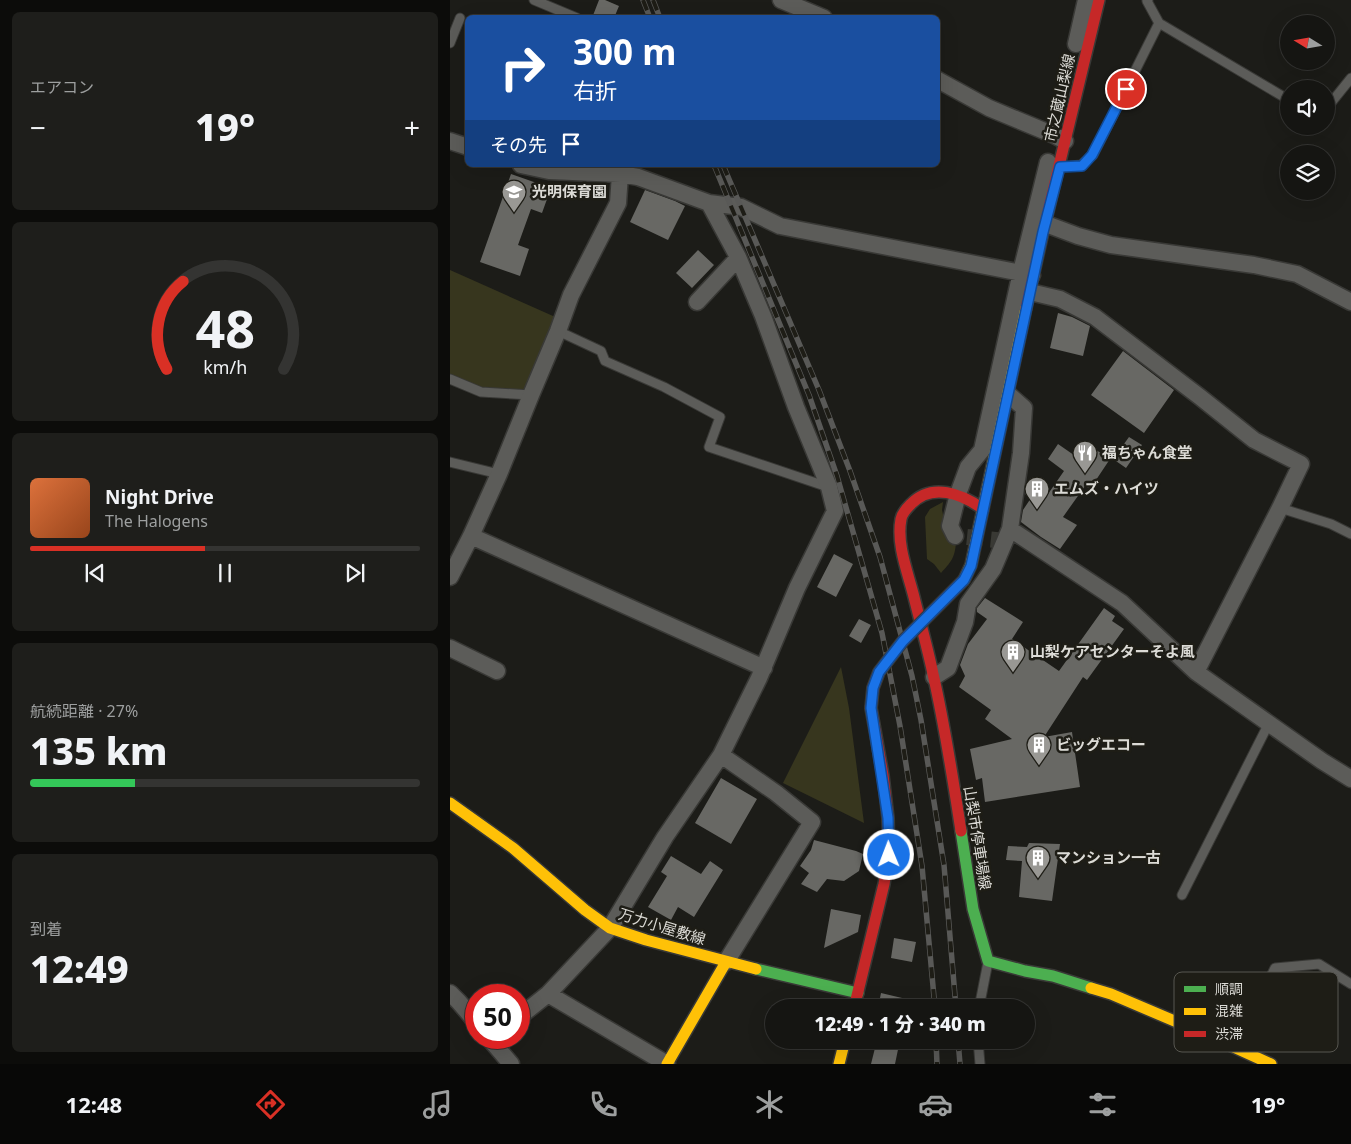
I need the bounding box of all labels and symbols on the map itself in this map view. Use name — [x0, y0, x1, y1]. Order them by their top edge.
north arrow — [1280, 15, 1335, 70]
street label: 市之蔵山梨線 — [1039, 52, 1079, 144]
pin — [1105, 68, 1147, 110]
school or university icon: 光明保育園 — [501, 179, 527, 213]
place label: 光明保育園 — [532, 181, 607, 201]
restaurant icon: 福ちゃん食堂 — [1072, 440, 1098, 474]
place label: 福ちゃん食堂 — [1101, 442, 1192, 462]
building icon: エムズ・ハイツ — [1024, 476, 1050, 510]
place label: エムズ・ハイツ — [1054, 478, 1159, 498]
building icon: 山梨ケアセンターそよ風 — [1000, 639, 1026, 673]
place label: 山梨ケアセンターそよ風 — [1030, 641, 1195, 661]
building icon: ビッグエコー — [1026, 732, 1052, 766]
place label: ビッグエコー — [1056, 734, 1146, 754]
street label: 山梨市停車場線 — [960, 784, 996, 891]
position arrow — [862, 828, 914, 880]
building icon: マンション一古 — [1025, 845, 1051, 879]
place label: マンション一古 — [1056, 847, 1161, 867]
street label: 万力小屋敷線 — [616, 903, 708, 949]
legend — [1174, 972, 1338, 1052]
text: 順調 — [1215, 979, 1243, 998]
speed limit sign: 50 — [465, 984, 530, 1049]
text: 混雑 — [1215, 1001, 1243, 1020]
text: 渋滞 — [1215, 1024, 1243, 1043]

